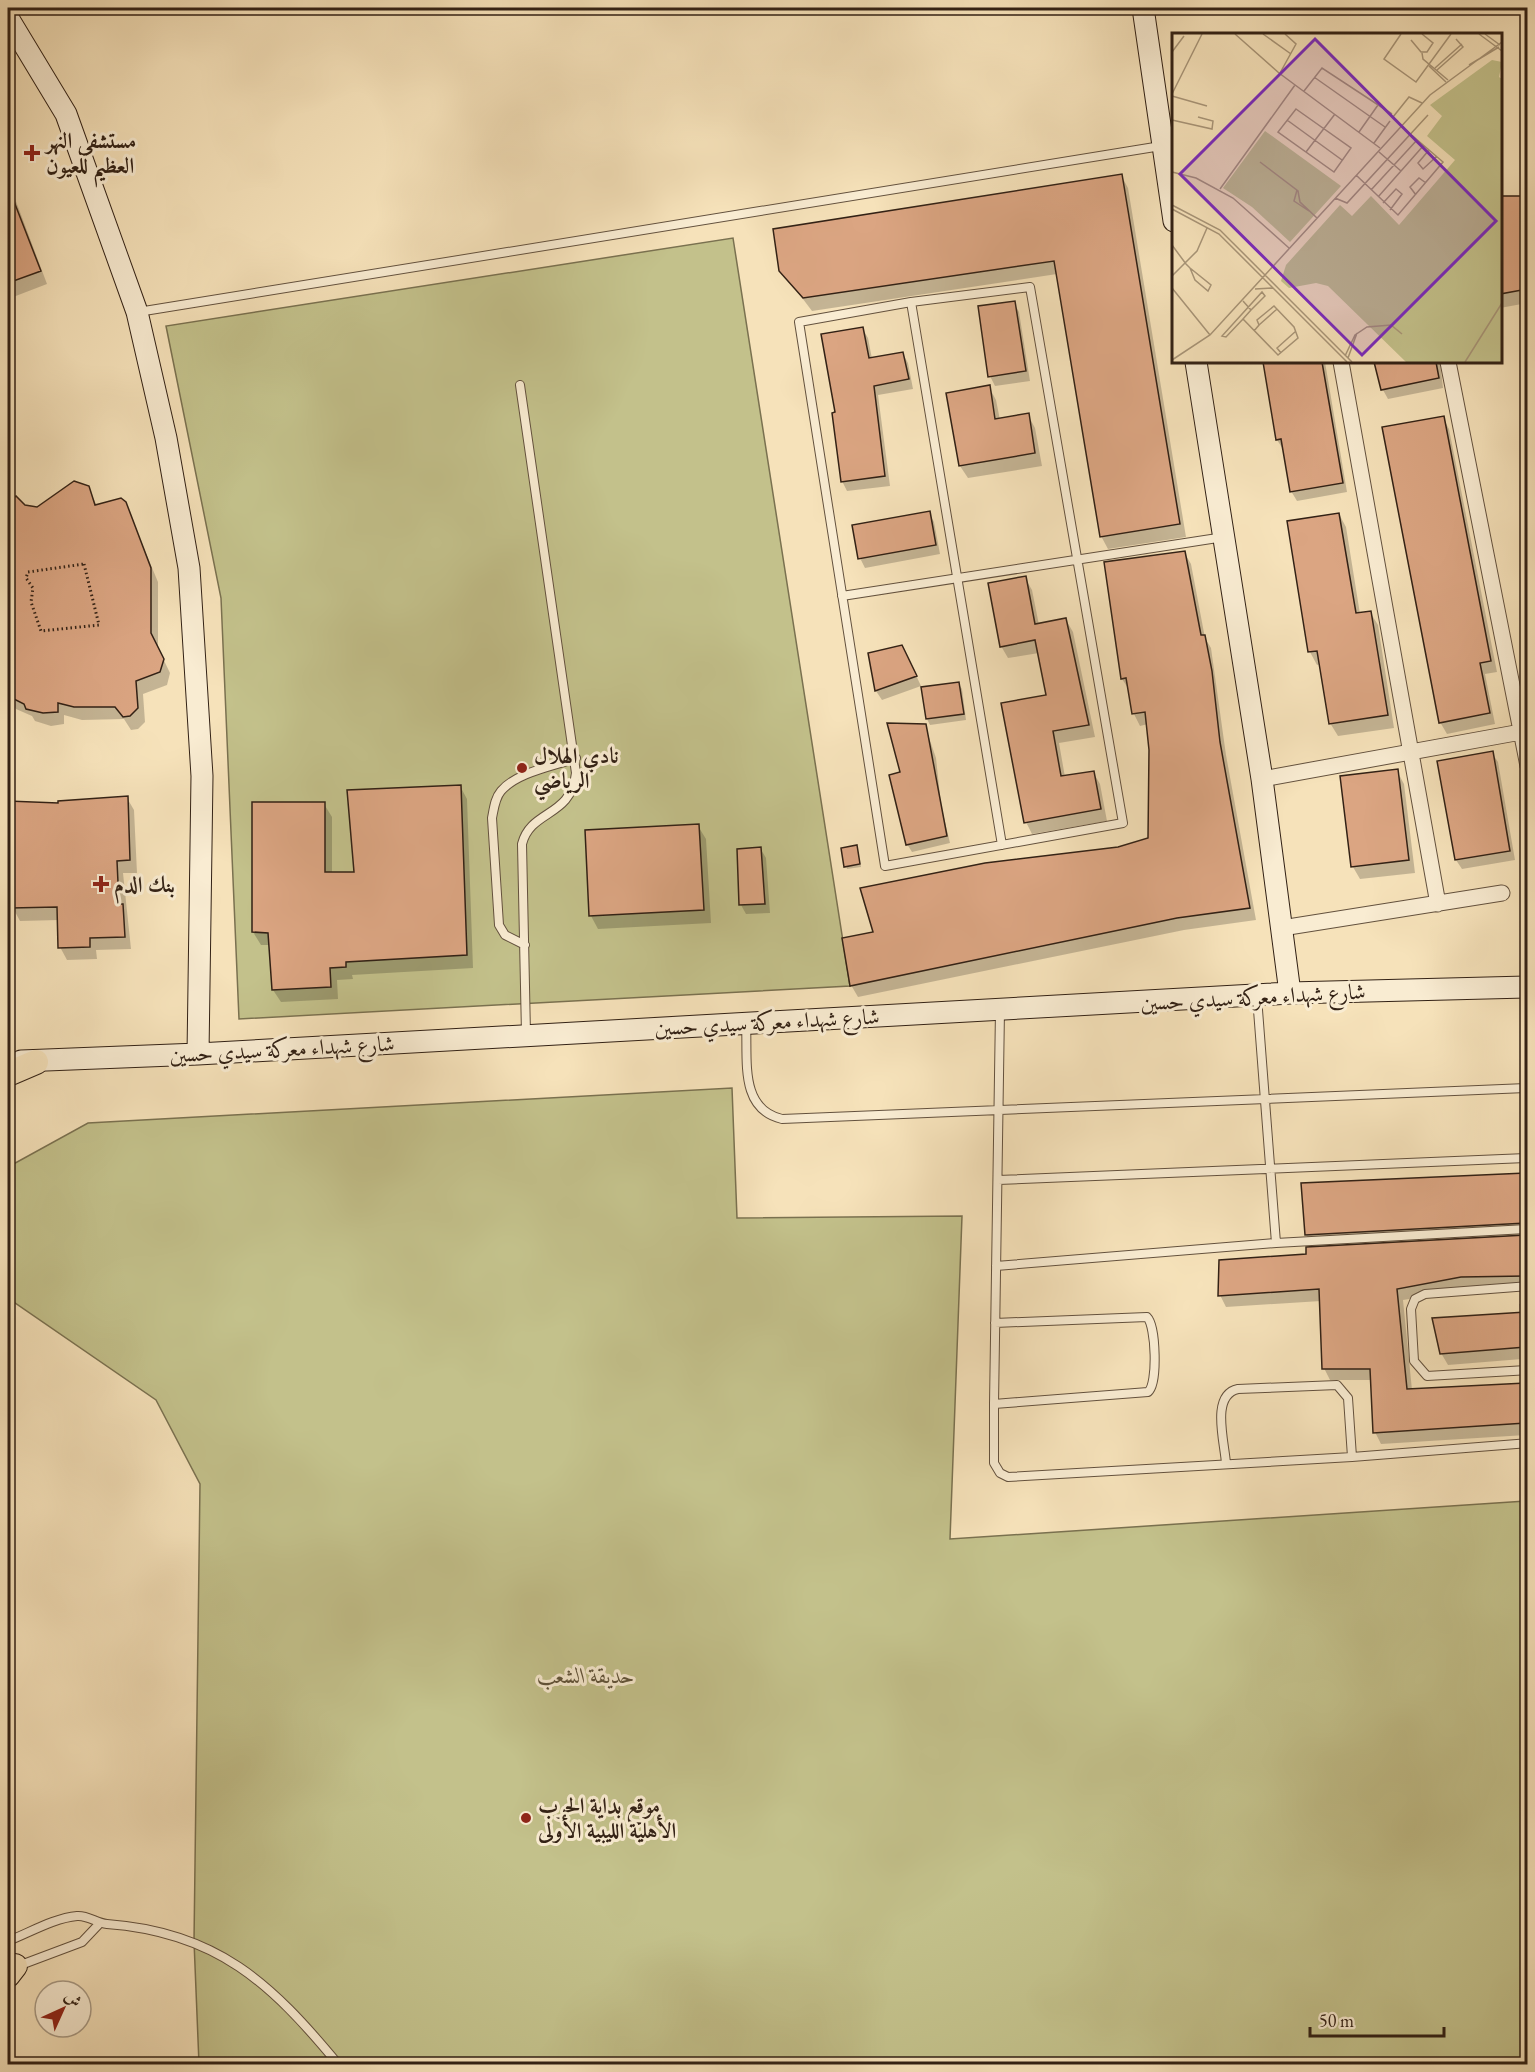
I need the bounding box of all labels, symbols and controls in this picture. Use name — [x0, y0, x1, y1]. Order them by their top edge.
inset map — [1172, 33, 1502, 363]
place label: مستشفى النهر العظيم للعيون — [44, 126, 136, 188]
marker: مستشفى النهر العظيم للعيون — [23, 144, 41, 162]
place label: نادي الهلال الرياضي — [534, 741, 619, 801]
marker: نادي الهلال الرياضي — [515, 761, 529, 775]
place label: بنك الدم — [114, 870, 175, 904]
marker: بنك الدم — [92, 875, 110, 893]
street label: شارع شهداء معركة سيدي حسين — [1140, 977, 1367, 1021]
street label: شارع شهداء معركة سيدي حسين — [654, 1002, 881, 1046]
street label: شارع شهداء معركة سيدي حسين — [169, 1029, 396, 1073]
park label: حديقة الشعب — [537, 1661, 635, 1690]
place label: موقع بداية الحرب الأهلية الليبية الأولى — [537, 1791, 676, 1845]
marker: موقع بداية الحرب الأهلية الليبية الأولى — [519, 1811, 533, 1825]
north arrow — [33, 1979, 93, 2039]
text: ش — [60, 1986, 86, 2012]
scale bar — [1310, 2000, 1444, 2038]
text: 50 m — [1319, 2009, 1354, 2032]

